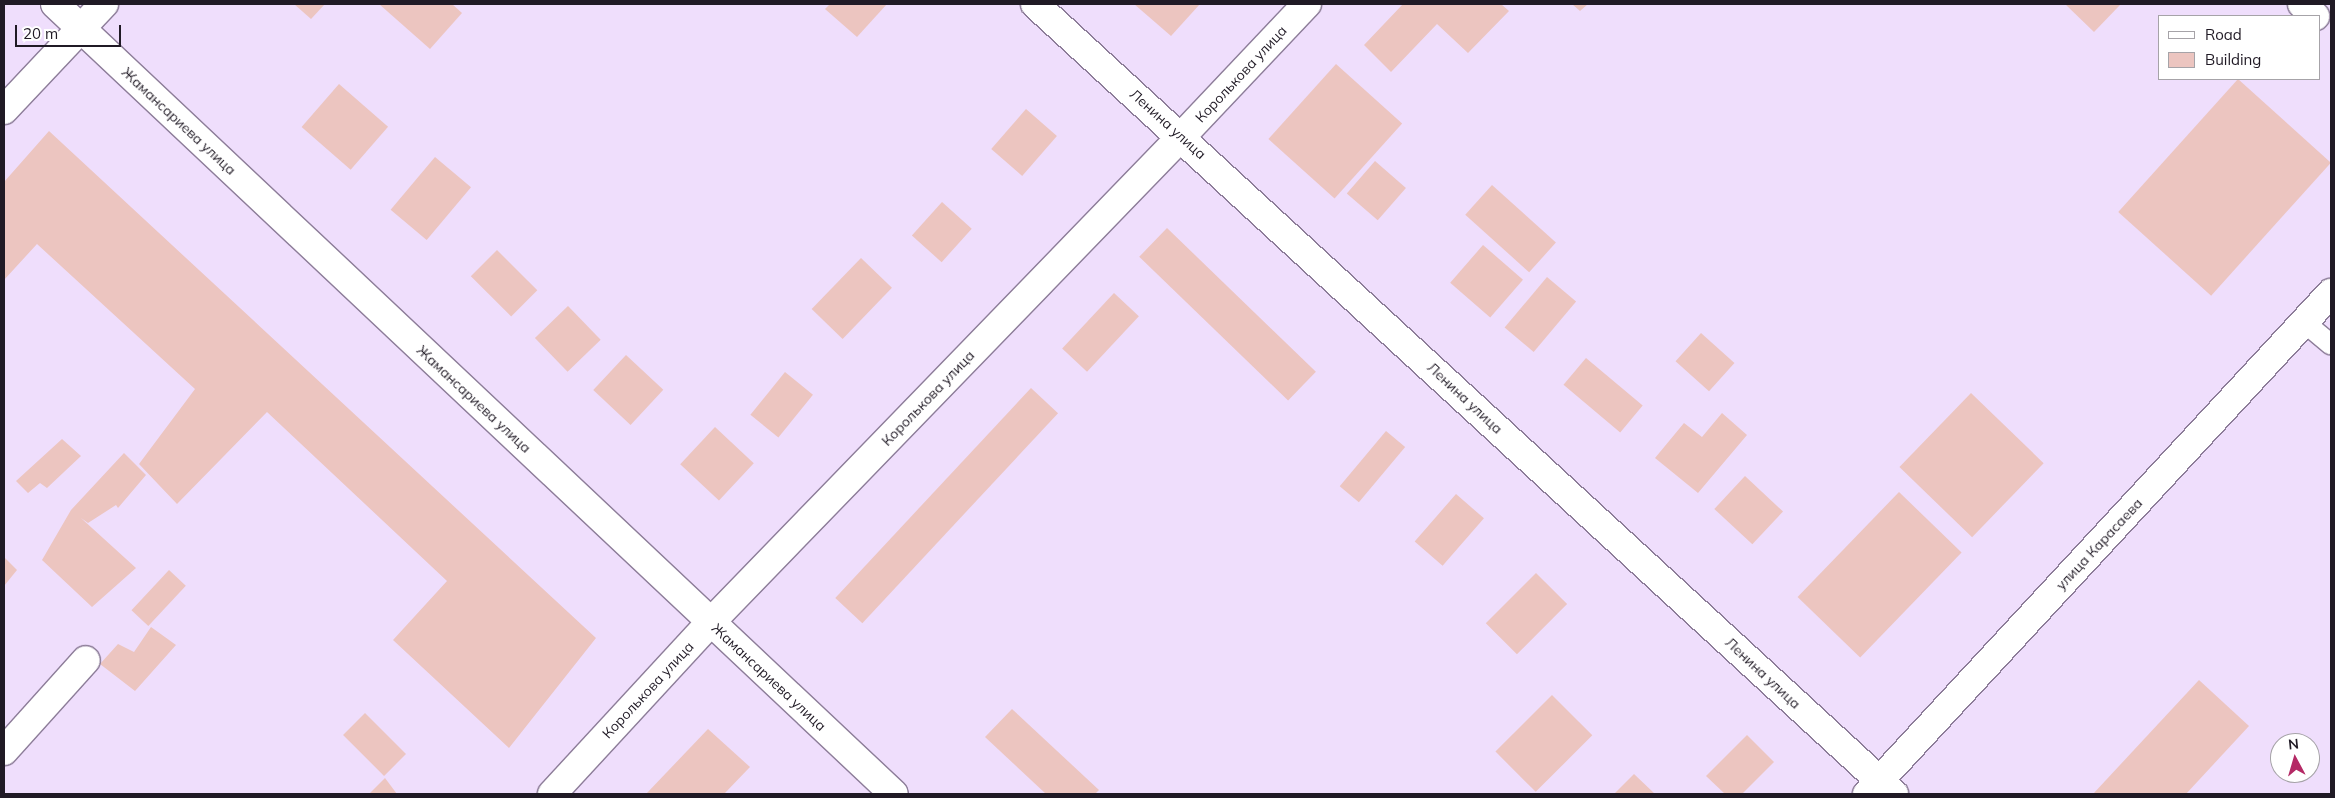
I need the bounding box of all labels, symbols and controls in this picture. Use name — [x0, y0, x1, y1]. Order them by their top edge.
scale bar — [18, 15, 124, 47]
legend — [2158, 15, 2320, 80]
street label: Королькова улица — [1192, 22, 1290, 126]
text: 20 m — [23, 24, 58, 43]
text: Road — [2205, 25, 2242, 44]
text: Building — [2205, 50, 2261, 69]
street label: Жамансариева улица — [118, 64, 240, 178]
street label: Ленина улица — [1127, 85, 1209, 163]
street label: Жамансариева улица — [413, 342, 535, 456]
street label: Королькова улица — [878, 347, 978, 449]
street label: Ленина улица — [1424, 359, 1506, 437]
street label: улица Карасаева — [2052, 495, 2146, 593]
street label: Жамансариева улица — [708, 620, 830, 734]
street label: Ленина улица — [1722, 634, 1804, 712]
street label: Королькова улица — [599, 638, 697, 742]
north arrow — [2270, 733, 2320, 783]
text: N — [2287, 735, 2300, 754]

